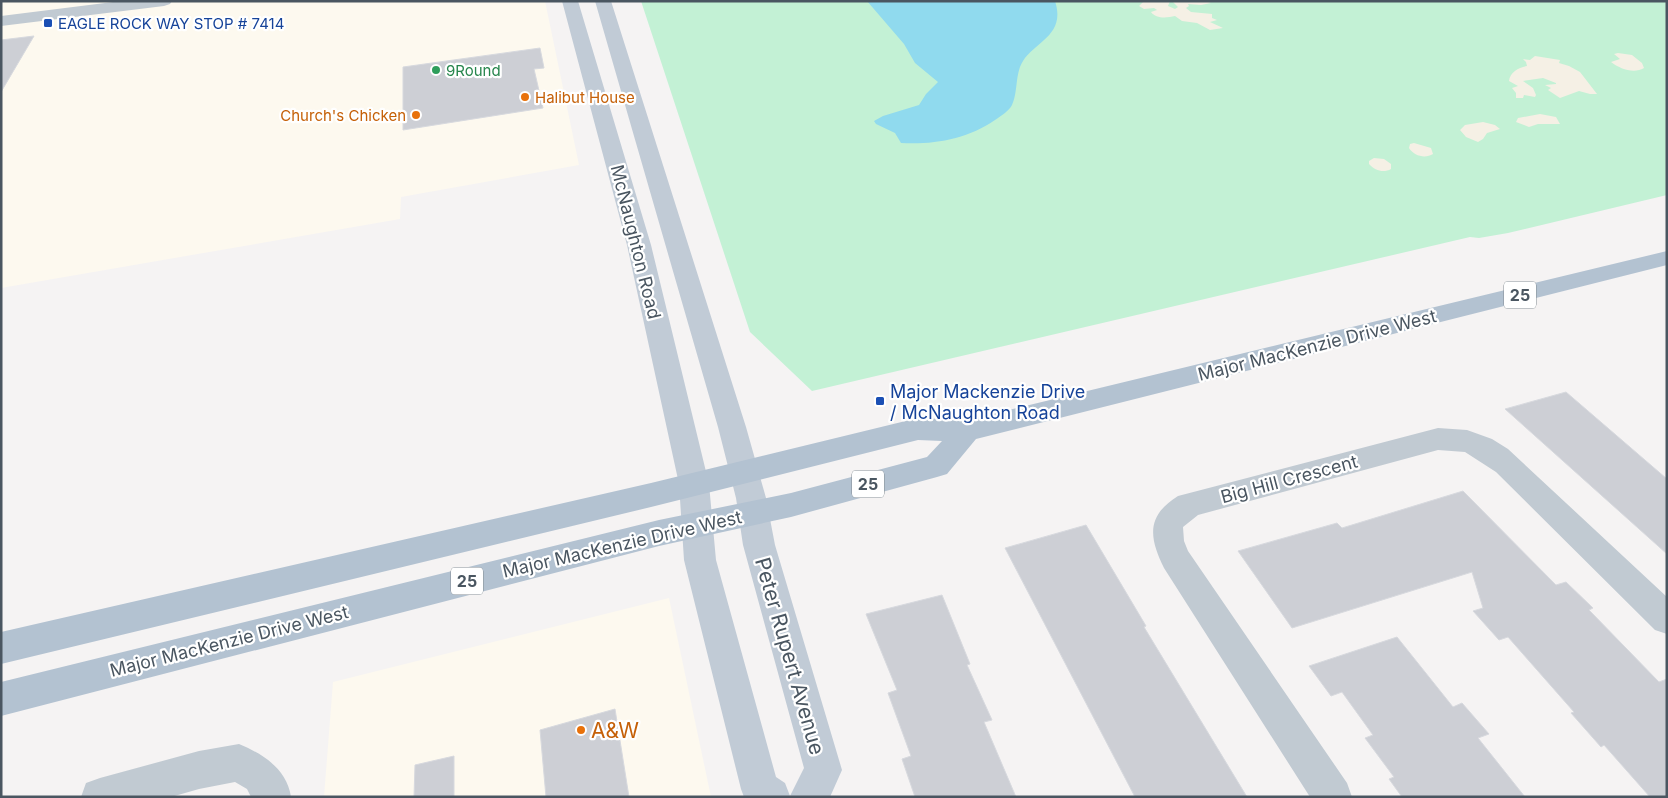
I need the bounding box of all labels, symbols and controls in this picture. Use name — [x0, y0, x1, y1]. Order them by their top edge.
place label: EAGLE ROCK WAY STOP # 7414 — [58, 14, 284, 33]
marker: EAGLE ROCK WAY STOP # 7414 — [42, 17, 54, 29]
place label: 9Round — [446, 61, 501, 80]
marker: 9Round — [430, 64, 442, 76]
place label: Halibut House — [535, 88, 635, 107]
marker: Halibut House — [519, 91, 531, 103]
place label: Church's Chicken — [280, 106, 406, 125]
marker: Church's Chicken — [410, 109, 422, 121]
street label: McNaughton Road — [607, 163, 665, 321]
road number: 25 — [1504, 282, 1536, 308]
street label: Major MacKenzie Drive West — [1196, 305, 1438, 385]
place label: Major Mackenzie Drive / McNaughton Road — [890, 381, 1085, 423]
marker: Major Mackenzie Drive / McNaughton Road — [874, 395, 886, 407]
street label: Big Hill Crescent — [1218, 451, 1360, 507]
road number: 25 — [852, 470, 884, 498]
street label: Major MacKenzie Drive West — [500, 506, 744, 582]
street label: Peter Rupert Avenue — [750, 554, 830, 758]
road number: 25 — [451, 568, 483, 594]
street label: Major MacKenzie Drive West — [108, 601, 350, 681]
place label: A&W — [591, 718, 639, 743]
marker: A&W — [575, 724, 587, 736]

